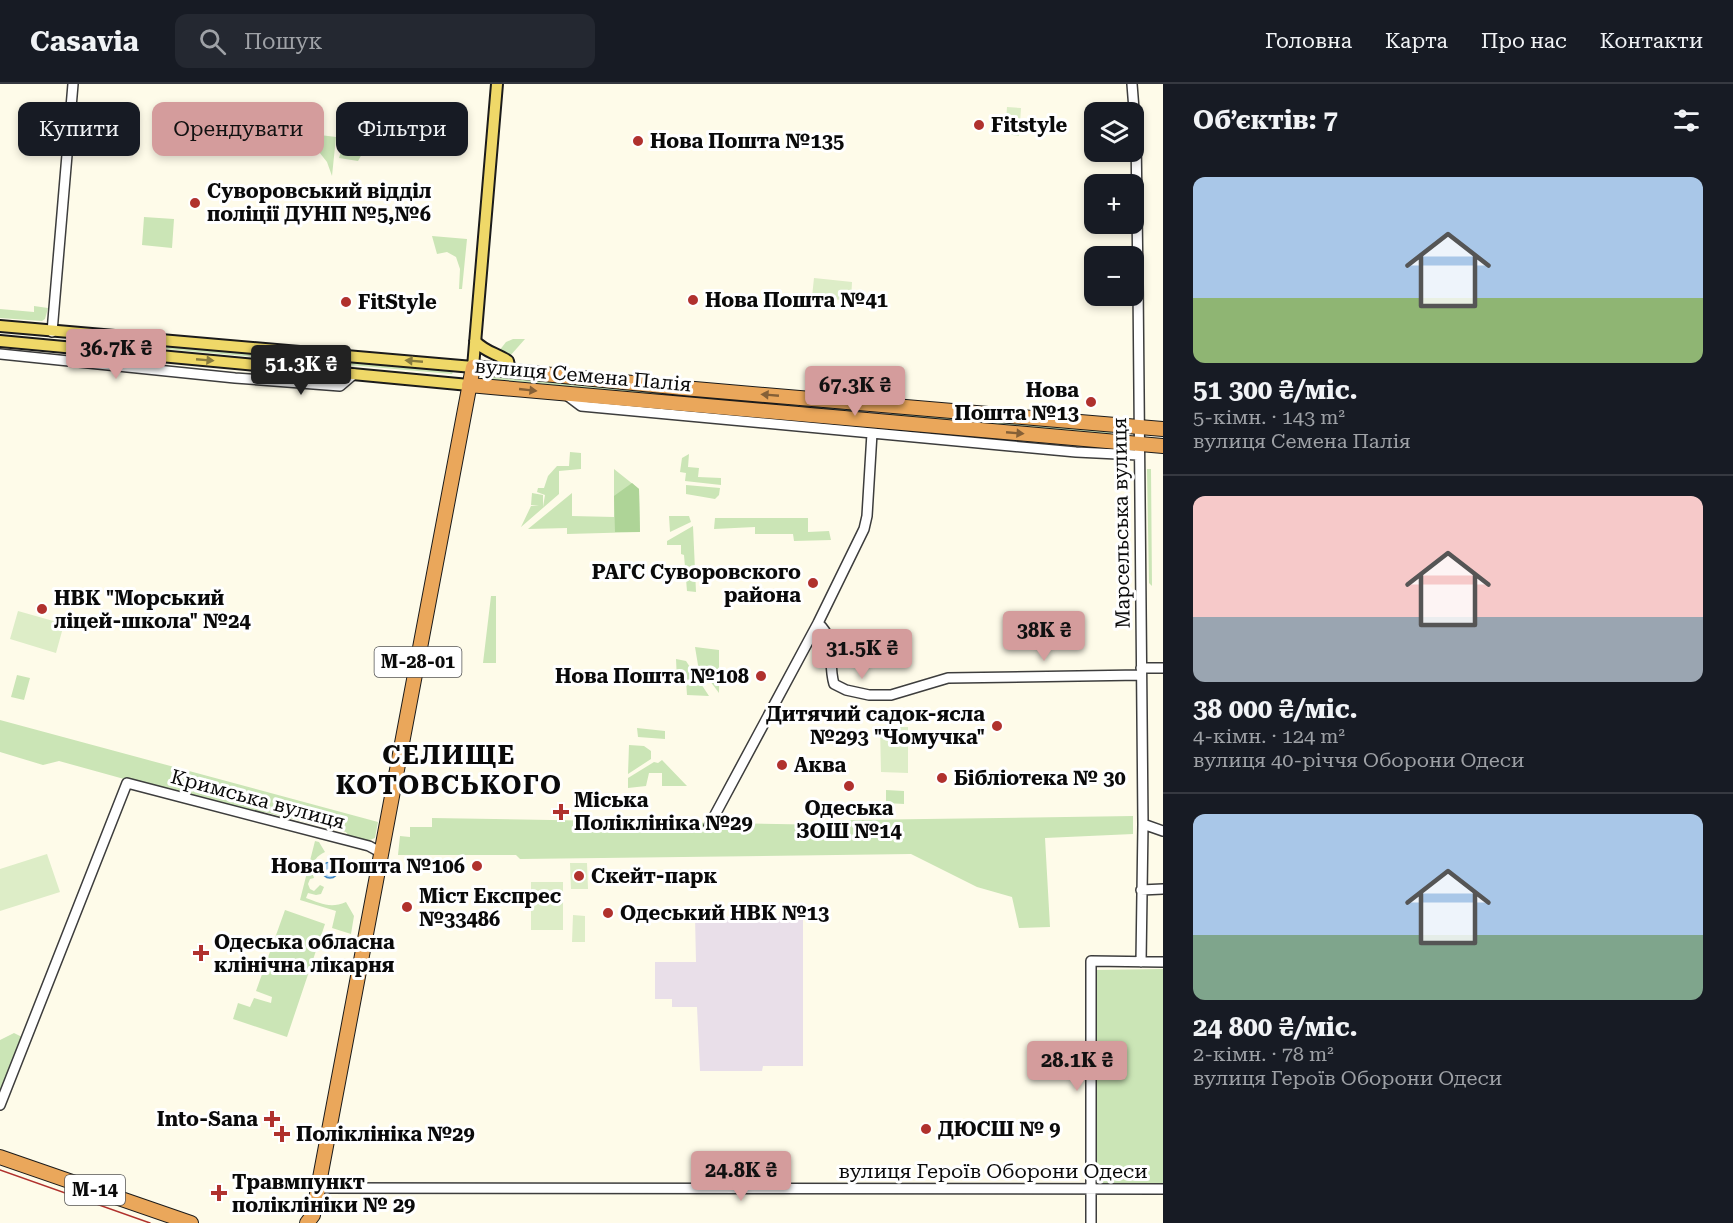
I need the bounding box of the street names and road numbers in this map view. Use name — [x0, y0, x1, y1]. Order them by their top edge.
street label: вулиця Семена Палія — [474, 354, 692, 396]
street label: Марсельська вулиця — [1107, 417, 1135, 629]
road number: М-28-01 — [374, 647, 462, 677]
street label: Кримська вулиця — [168, 764, 348, 834]
street label: вулиця Героїв Оборони Одеси — [838, 1159, 1148, 1183]
road number: М-14 — [65, 1175, 125, 1205]

